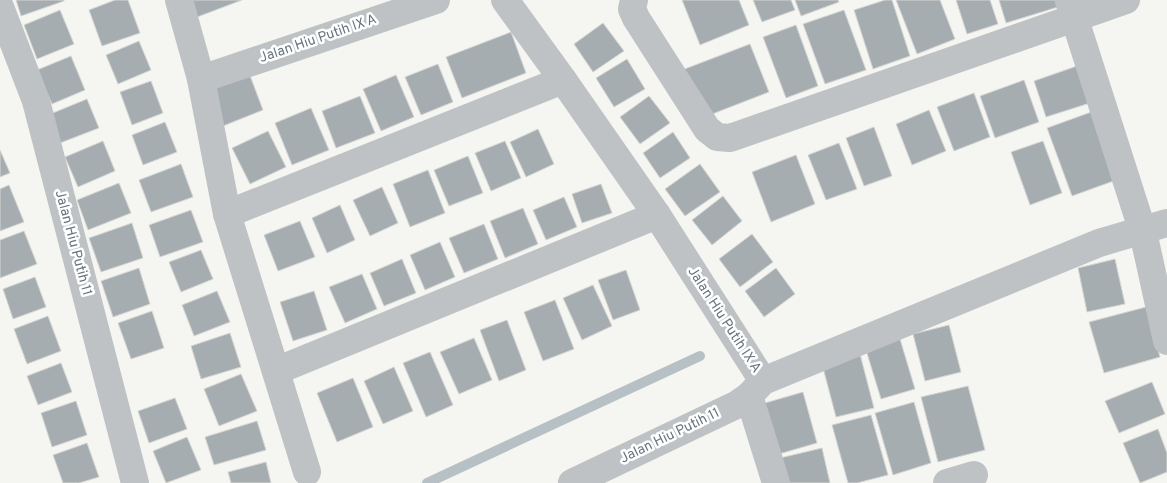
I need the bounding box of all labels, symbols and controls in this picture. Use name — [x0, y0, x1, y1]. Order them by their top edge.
street label: Jalan Hiu Putih IX A — [257, 11, 379, 67]
street label: Jalan Hiu Putih 11 — [51, 188, 95, 298]
street label: Jalan Hiu Putih IX A — [683, 264, 765, 376]
street label: Jalan Hiu Putih 11 — [617, 405, 723, 467]

